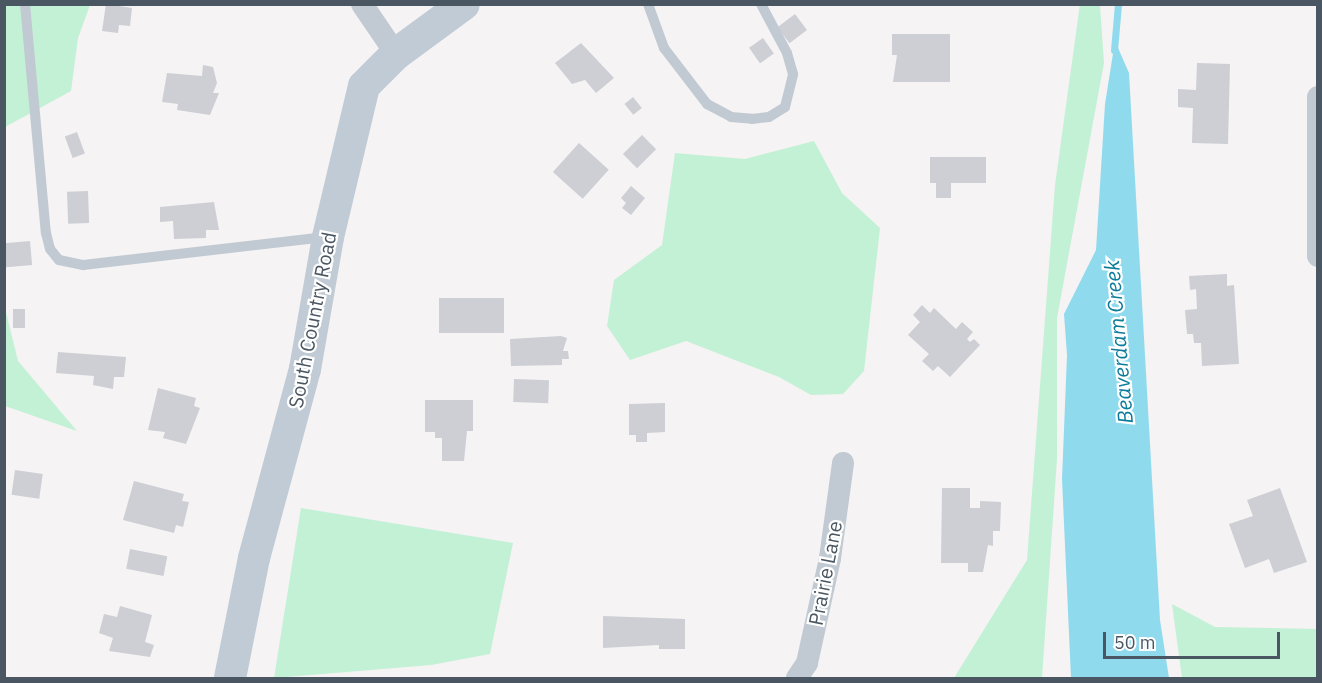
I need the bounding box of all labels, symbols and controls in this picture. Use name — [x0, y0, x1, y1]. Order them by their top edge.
street label: South Country Road — [283, 230, 341, 410]
water label: Beaverdam Creek — [1098, 259, 1138, 425]
street label: Prairie Lane — [803, 519, 847, 627]
scale bar — [1106, 620, 1283, 658]
text: 50 m — [1114, 631, 1156, 654]

